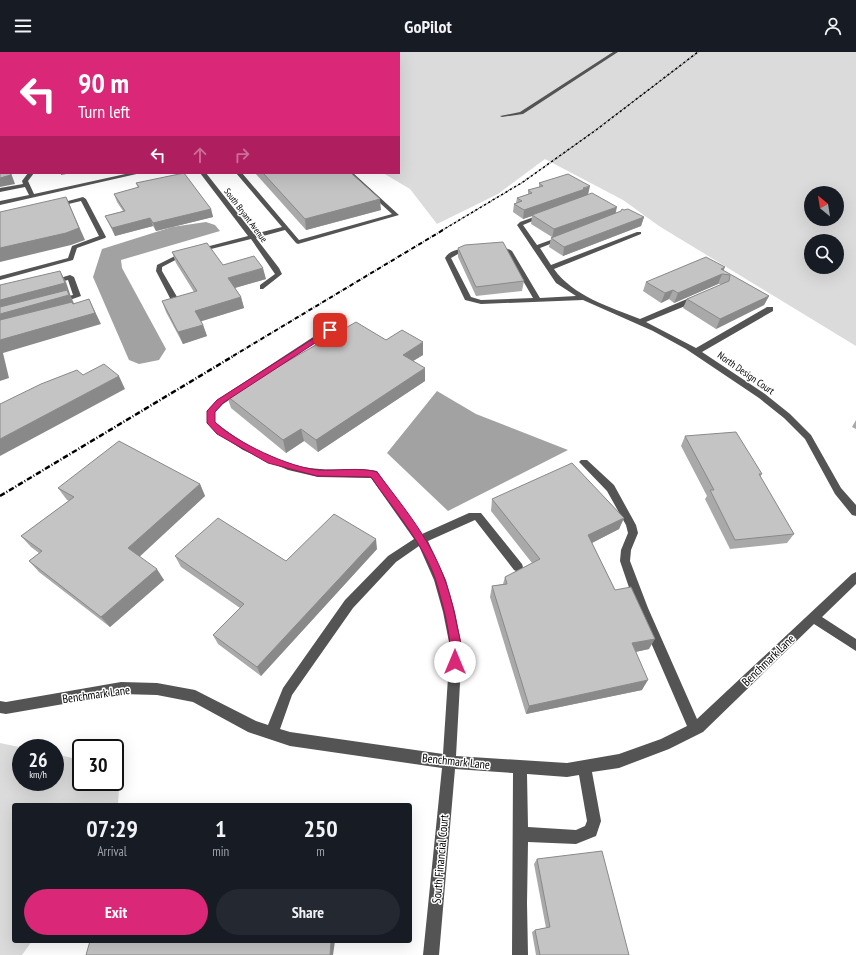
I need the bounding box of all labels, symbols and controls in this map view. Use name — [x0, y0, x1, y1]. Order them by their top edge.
icon: menu — [12, 15, 34, 37]
text: GoPilot — [404, 15, 452, 38]
icon: person — [822, 15, 844, 37]
text: 90 m — [78, 64, 129, 101]
icon: left — [12, 68, 64, 120]
text: Turn left — [78, 100, 130, 123]
icon: left — [147, 144, 169, 166]
icon: ahead — [189, 144, 211, 166]
icon: right — [231, 144, 253, 166]
street label: South Bryant Avenue — [222, 186, 270, 244]
north arrow — [804, 186, 844, 226]
map controls — [804, 186, 844, 274]
button: search — [804, 234, 844, 274]
pin — [313, 313, 347, 347]
icon: arrive — [319, 319, 341, 341]
street label: North Design Court — [715, 349, 777, 398]
street label: Benchmark Lane — [738, 631, 798, 689]
position arrow — [434, 641, 476, 683]
street label: Benchmark Lane — [61, 682, 131, 706]
speed limit sign: 30 — [72, 739, 124, 791]
text: 26 — [28, 747, 48, 773]
street label: Benchmark Lane — [421, 750, 491, 772]
text: km/h — [29, 768, 47, 781]
text: 07:29 — [86, 813, 138, 844]
text: 1 — [215, 813, 226, 844]
text: 250 — [303, 813, 338, 844]
street label: South Financial Court — [429, 813, 451, 904]
text: Arrival — [97, 843, 127, 860]
text: min — [212, 843, 229, 860]
text: m — [316, 843, 325, 860]
button: Exit — [24, 889, 208, 935]
button: Share — [216, 889, 400, 935]

